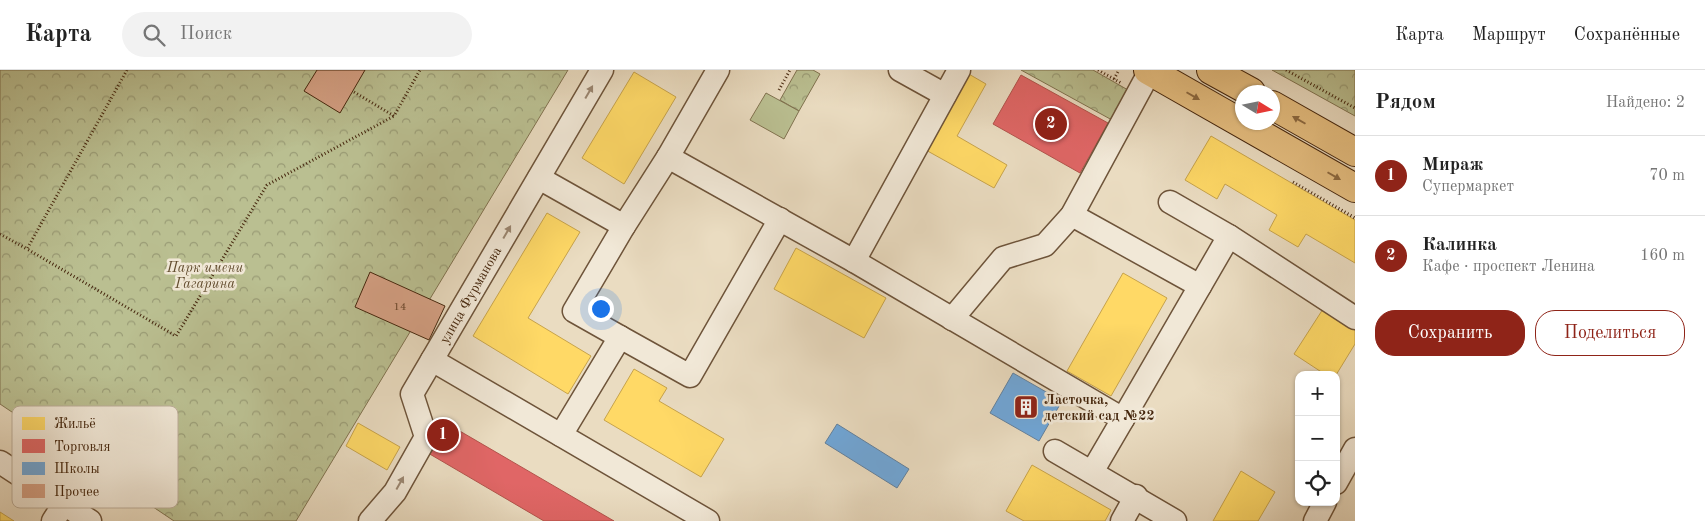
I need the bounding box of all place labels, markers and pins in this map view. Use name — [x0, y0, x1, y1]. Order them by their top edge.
pin: 2 — [1035, 105, 1067, 143]
place label: Ласточка, детский сад №22 — [1044, 393, 1155, 423]
building icon: Ласточка, детский сад №22 — [1013, 394, 1039, 420]
pin: 1 — [427, 416, 459, 454]

